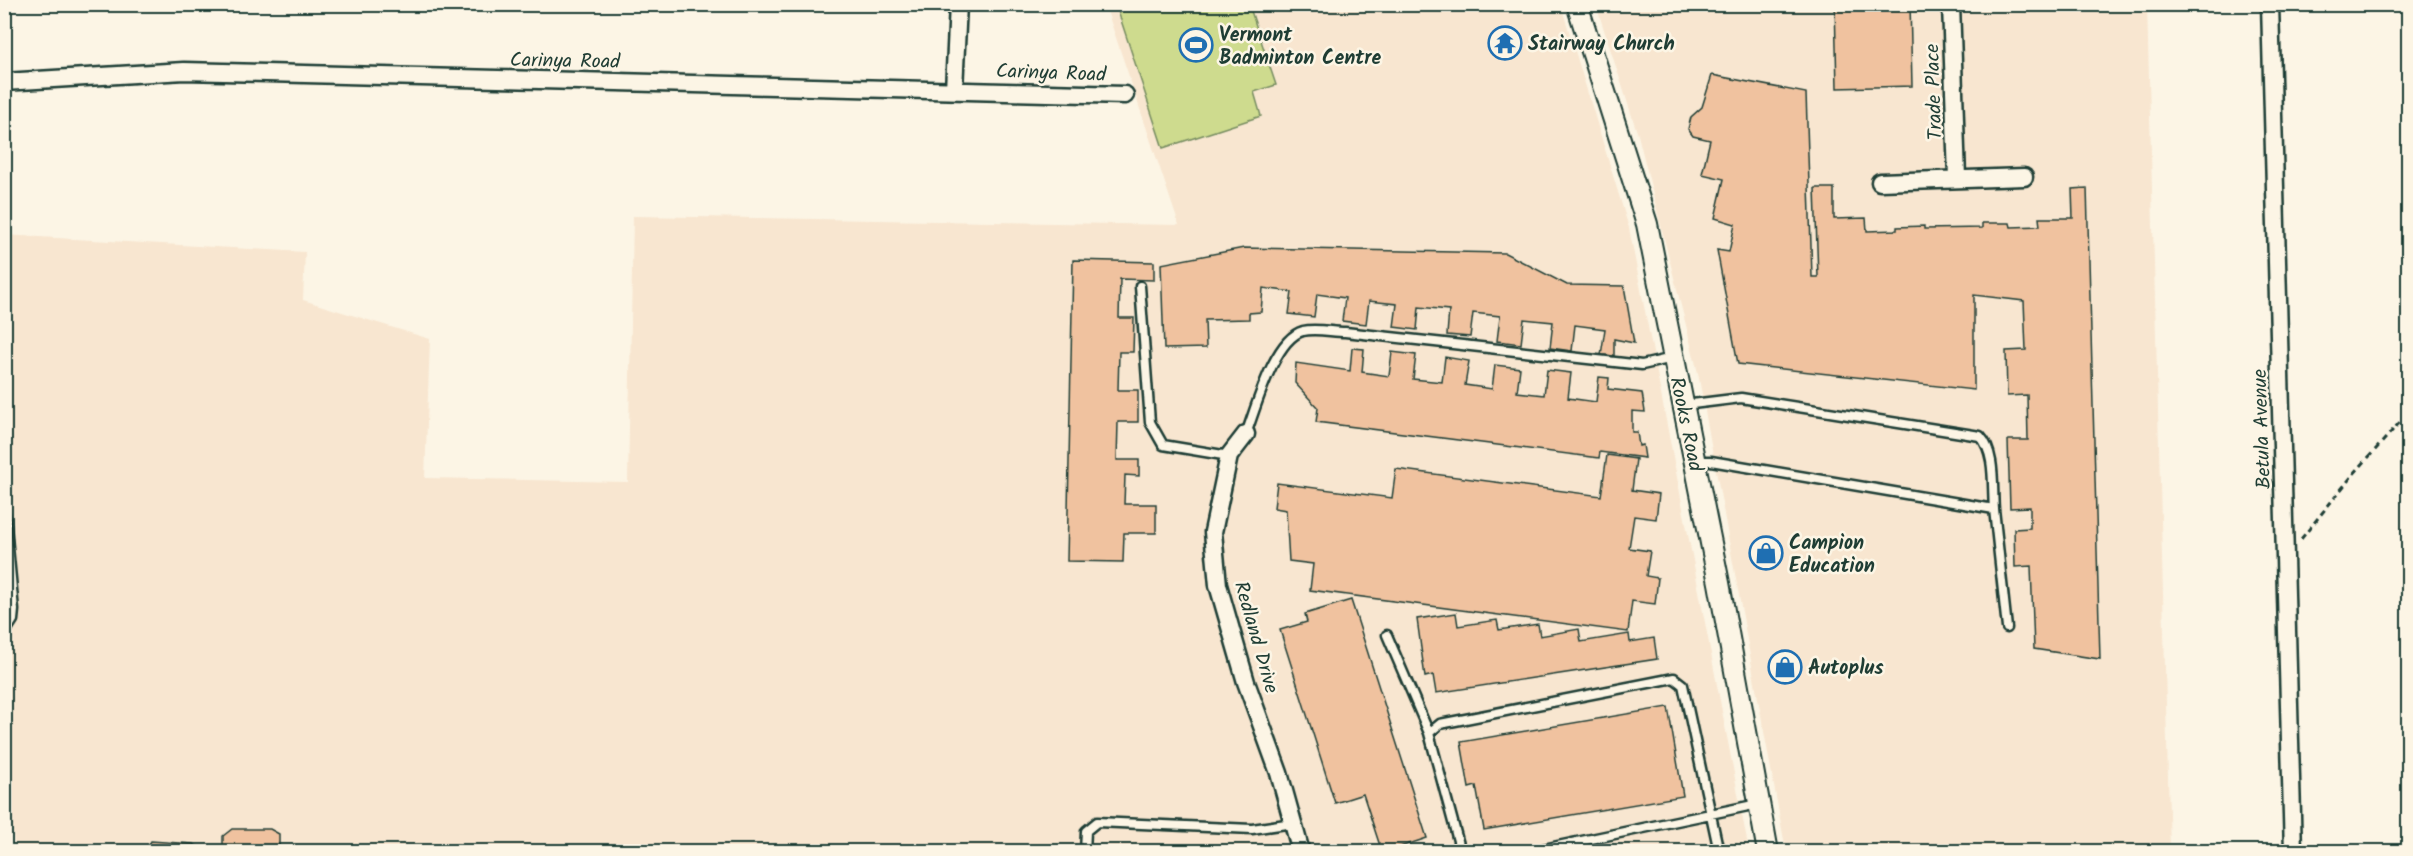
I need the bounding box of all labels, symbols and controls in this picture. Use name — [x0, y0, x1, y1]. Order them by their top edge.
place label: Vermont Badminton Centre — [1219, 20, 1381, 75]
temple icon: Stairway Church — [1487, 25, 1523, 61]
sports icon: Vermont Badminton Centre — [1178, 27, 1214, 63]
place label: Stairway Church — [1528, 29, 1675, 61]
street label: Trade Place — [1917, 43, 1953, 141]
street label: Carinya Road — [510, 45, 621, 79]
street label: Carinya Road — [995, 56, 1108, 92]
street label: Betula Avenue — [2245, 368, 2281, 490]
street label: Rooks Road — [1659, 374, 1711, 476]
place label: Campion Education — [1789, 528, 1875, 583]
shop icon: Campion Education — [1748, 535, 1784, 571]
street label: Redland Drive — [1224, 578, 1286, 697]
shop icon: Autoplus — [1767, 649, 1803, 685]
place label: Autoplus — [1808, 653, 1884, 685]

